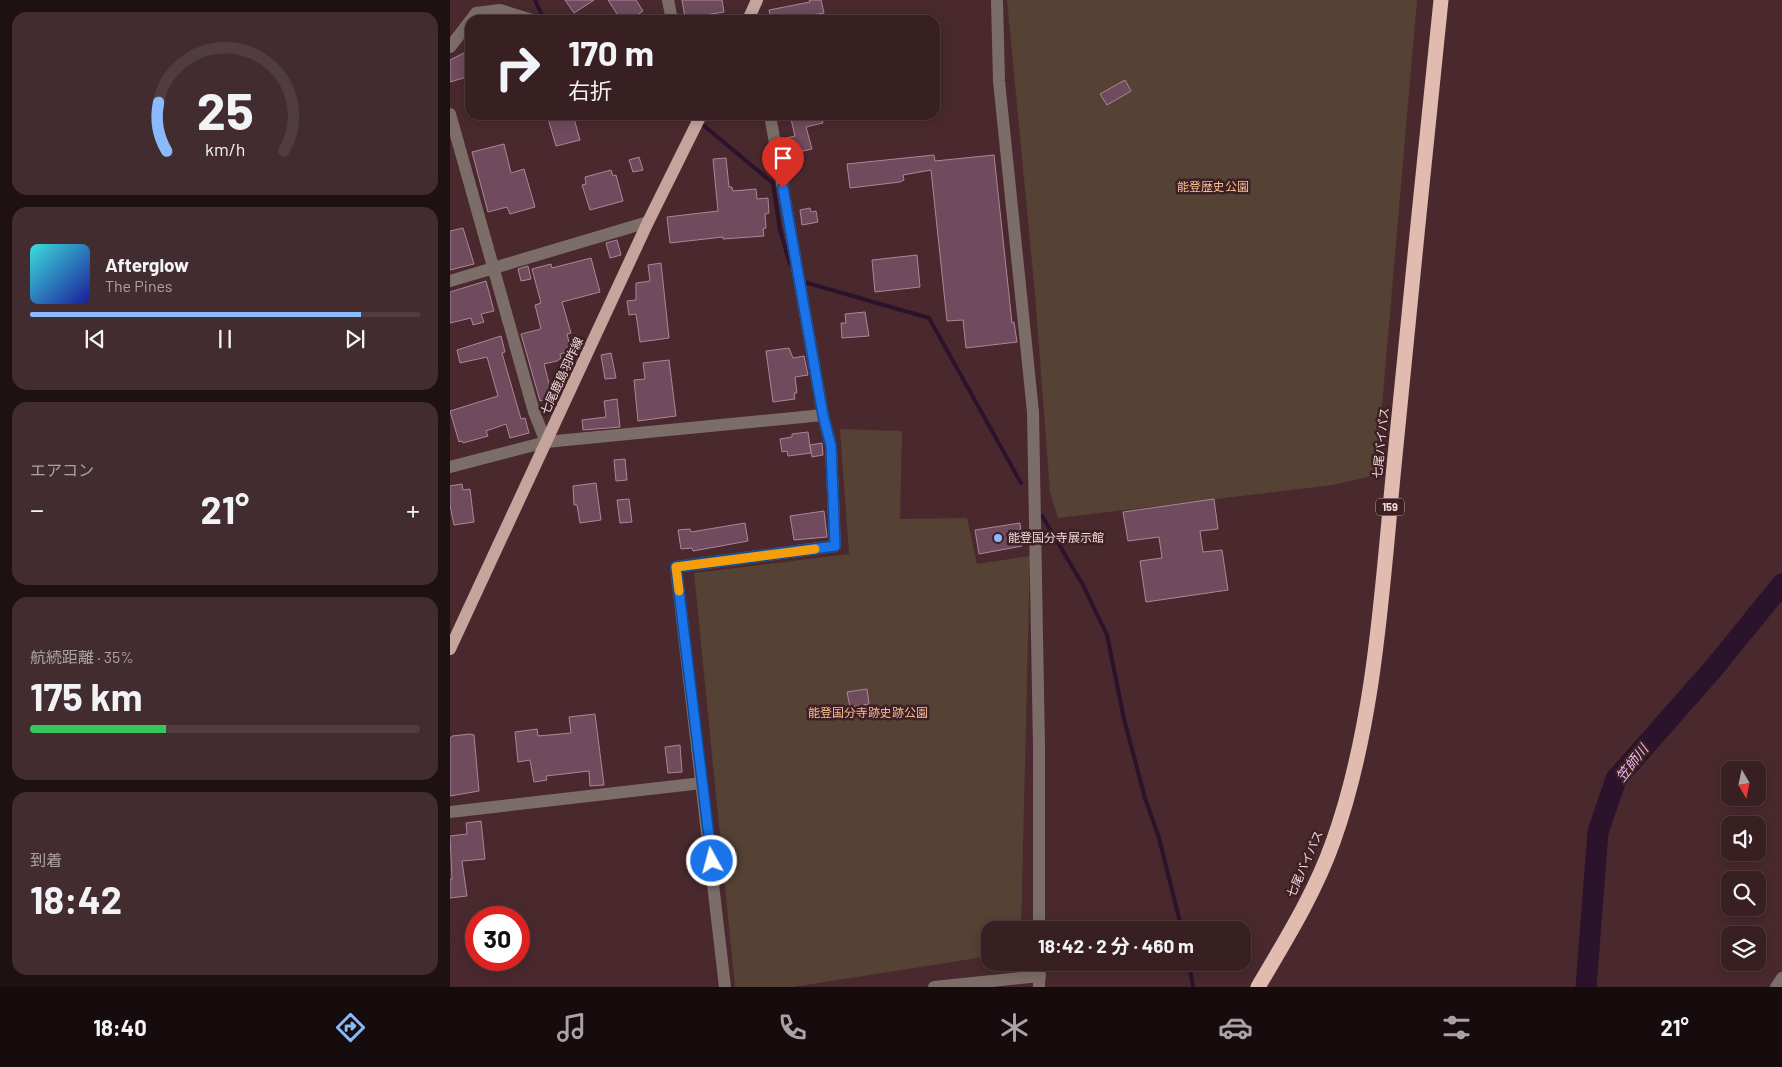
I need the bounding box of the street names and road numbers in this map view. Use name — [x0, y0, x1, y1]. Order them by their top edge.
street label: 七尾鹿島羽咋線 — [537, 335, 585, 417]
street label: 七尾バイパス — [1369, 406, 1391, 479]
road number: 159 — [1376, 498, 1404, 516]
street label: 七尾バイパス — [1283, 828, 1325, 899]

